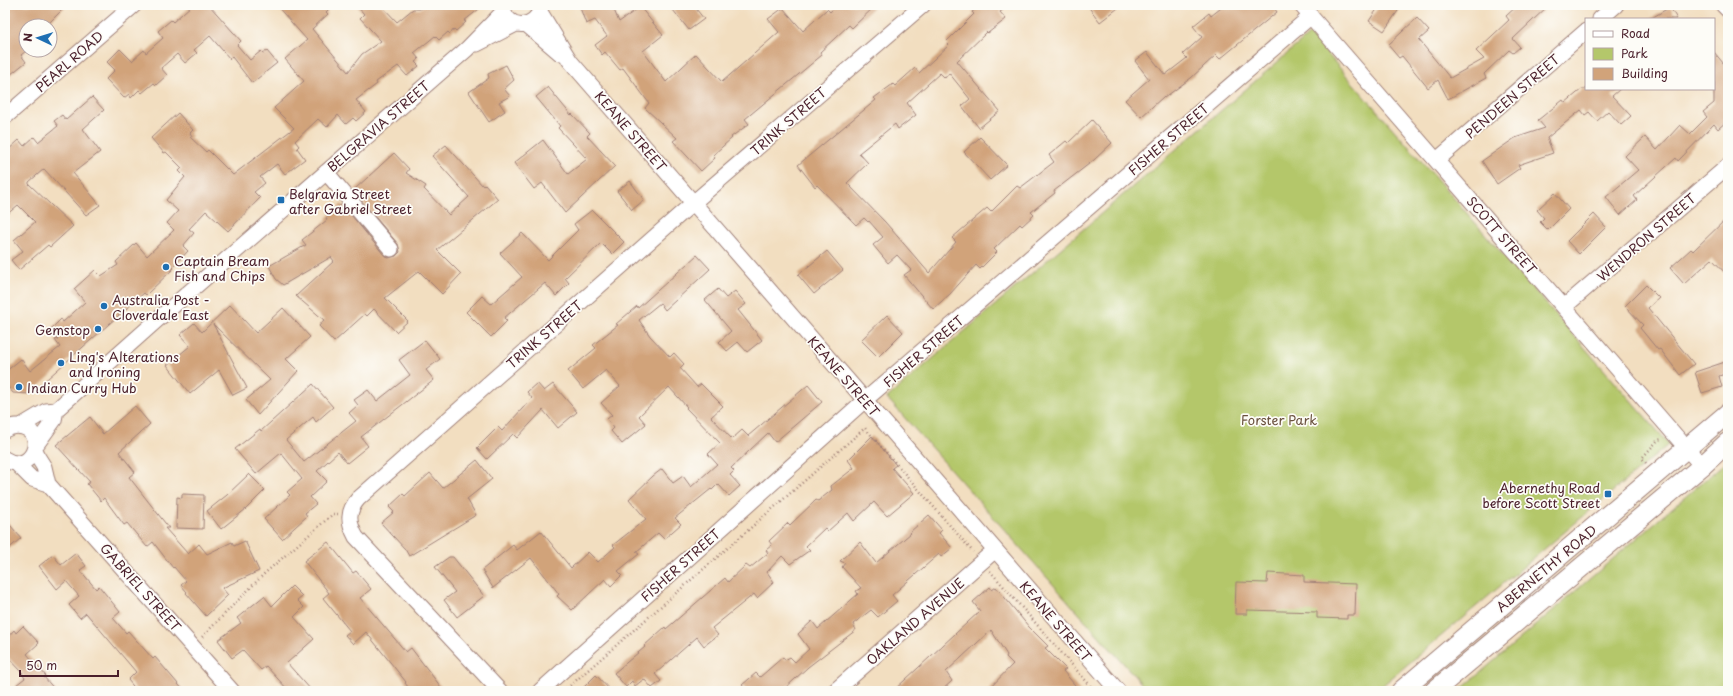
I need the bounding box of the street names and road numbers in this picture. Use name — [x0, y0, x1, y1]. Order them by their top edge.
street label: PEARL ROAD — [31, 26, 107, 96]
street label: PENDEEN STREET — [1461, 49, 1564, 142]
street label: BELGRAVIA STREET — [323, 76, 433, 176]
street label: TRINK STREET — [746, 83, 830, 159]
street label: KEANE STREET — [591, 87, 671, 175]
street label: FISHER STREET — [1124, 99, 1212, 179]
street label: WENDRON STREET — [1592, 189, 1700, 285]
street label: SCOTT STREET — [1463, 192, 1541, 278]
street label: TRINK STREET — [502, 296, 586, 372]
street label: FISHER STREET — [879, 311, 967, 391]
street label: KEANE STREET — [804, 332, 884, 420]
street label: ABERNETHY ROAD — [1492, 520, 1601, 616]
street label: FISHER STREET — [636, 524, 724, 606]
street label: GABRIEL STREET — [96, 539, 186, 635]
street label: OAKLAND AVENUE — [862, 573, 968, 669]
street label: KEANE STREET — [1016, 577, 1096, 665]

